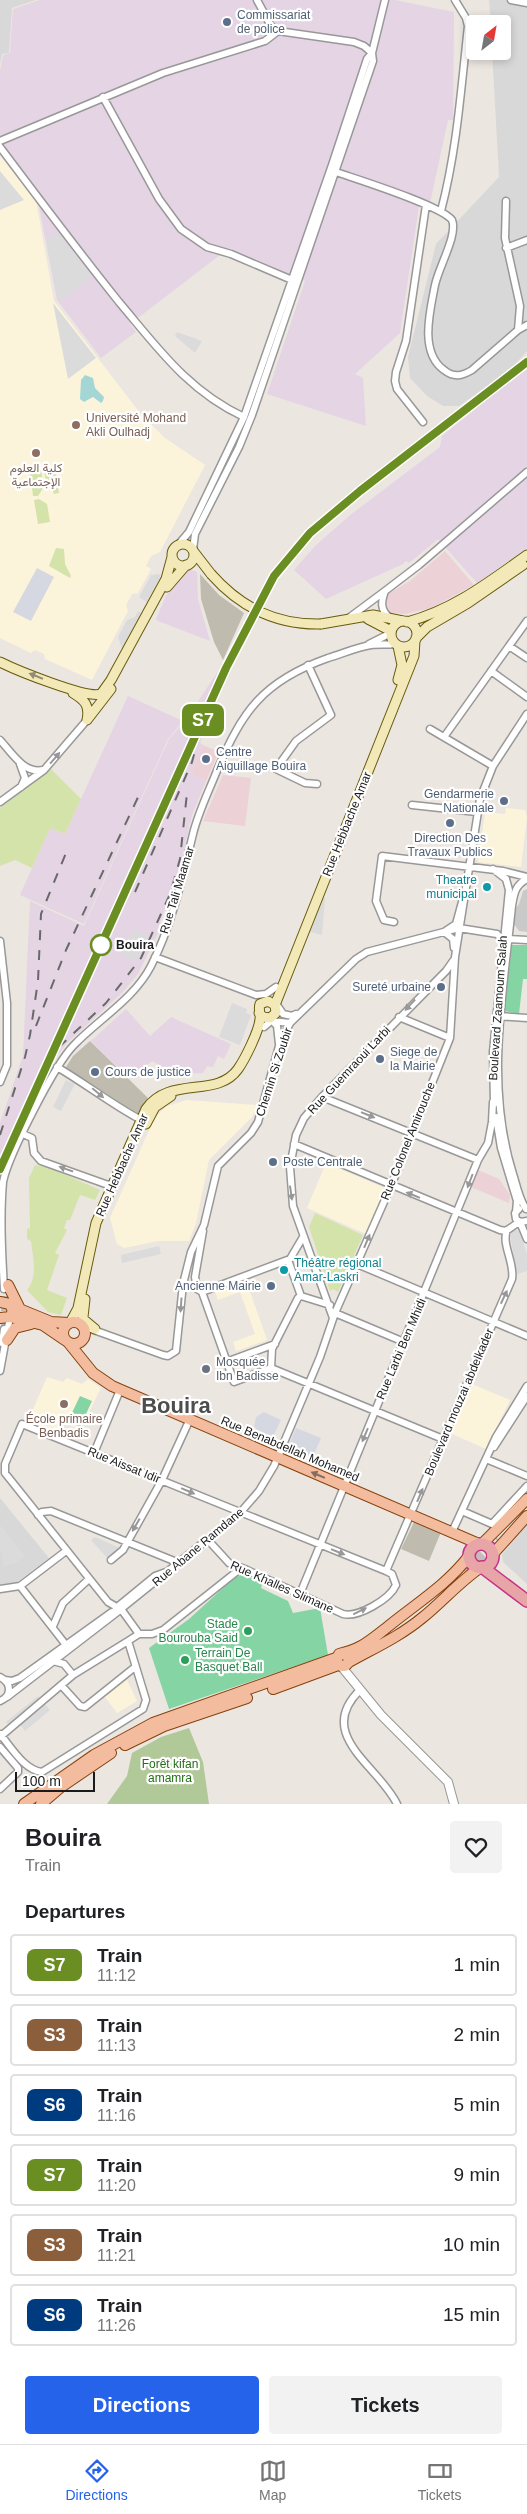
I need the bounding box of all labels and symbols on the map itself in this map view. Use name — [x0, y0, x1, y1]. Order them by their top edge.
place label: Commissariat de police — [237, 8, 311, 36]
north arrow — [466, 15, 511, 60]
marker: Commissariat de police — [221, 16, 233, 28]
place label: Université Mohand Akli Oulhadj — [86, 411, 186, 439]
marker: Université Mohand Akli Oulhadj — [70, 419, 82, 431]
marker: كلية العلوم الإجتماعية — [30, 447, 42, 459]
place label: كلية العلوم الإجتماعية — [10, 461, 62, 490]
one-way arrow — [28, 672, 43, 680]
line badge: S7 — [180, 704, 226, 736]
place label: Centre Aiguillage Bouira — [216, 745, 306, 773]
one-way arrow — [49, 752, 61, 764]
marker: Centre Aiguillage Bouira — [200, 753, 212, 765]
street label: Rue Hebbache Amar — [320, 770, 374, 878]
place label: Gendarmerie Nationale — [424, 787, 494, 815]
marker: Gendarmerie Nationale — [498, 795, 510, 807]
marker: Direction Des Travaux Publics — [444, 817, 456, 829]
place label: Direction Des Travaux Publics — [408, 831, 492, 859]
street label: Rue Tali Maamar — [157, 845, 197, 935]
place label: Theatre municipal — [426, 873, 477, 901]
marker: Theatre municipal — [481, 881, 493, 893]
marker: Bouira — [90, 934, 112, 956]
street label: Boulevard Zaamoum Salah — [486, 935, 510, 1081]
place label: Bouira — [116, 938, 154, 952]
place label: Sureté urbaine — [352, 980, 431, 994]
marker: Sureté urbaine — [435, 981, 447, 993]
one-way arrow — [404, 999, 416, 1011]
street label: Rue Guemraoui Larbi — [305, 1023, 393, 1117]
street label: Chemin Si Zoubir — [253, 1026, 295, 1118]
place label: Siege de la Mairie — [390, 1045, 438, 1073]
marker: Siege de la Mairie — [374, 1053, 386, 1065]
place label: Cours de justice — [105, 1065, 191, 1079]
marker: Cours de justice — [89, 1066, 101, 1078]
street label: Rue Colonel Amirouche — [378, 1080, 438, 1202]
one-way arrow — [92, 1088, 105, 1099]
street label: Rue Hebbache Amar — [93, 1111, 151, 1219]
one-way arrow — [360, 1112, 375, 1119]
place label: Poste Centrale — [283, 1155, 363, 1169]
marker: Poste Centrale — [267, 1156, 279, 1168]
one-way arrow — [58, 1165, 73, 1172]
one-way arrow — [466, 1173, 473, 1188]
one-way arrow — [287, 1185, 295, 1201]
one-way arrow — [406, 1190, 420, 1198]
one-way arrow — [363, 1234, 371, 1248]
place label: Théâtre régional Amar-Laskri — [294, 1256, 381, 1284]
marker: Théâtre régional Amar-Laskri — [278, 1264, 290, 1276]
place label: Ancienne Mairie — [175, 1279, 261, 1293]
marker: Ancienne Mairie — [265, 1280, 277, 1292]
one-way arrow — [500, 1290, 508, 1304]
street label: Rue Larbi Ben Mhidi — [373, 1296, 429, 1402]
one-way arrow — [177, 1297, 185, 1313]
street label: Boulevard mouzai abdelkader — [422, 1326, 496, 1478]
place label: Mosquée Ibn Badisse — [216, 1355, 279, 1383]
marker: Mosquée Ibn Badisse — [200, 1363, 212, 1375]
district label: Bouira — [141, 1393, 212, 1418]
marker: École primaire Benbadis — [58, 1398, 70, 1410]
place label: École primaire Benbadis — [26, 1411, 103, 1440]
street label: Rue Benabdellah Mohamed — [219, 1413, 361, 1485]
one-way arrow — [361, 1428, 369, 1442]
street label: Rue Aissat Idir — [86, 1444, 162, 1486]
one-way arrow — [311, 1470, 325, 1478]
one-way arrow — [181, 1487, 195, 1495]
one-way arrow — [417, 1487, 424, 1502]
street label: Rue Abane Ramdane — [150, 1505, 247, 1589]
one-way arrow — [132, 1517, 140, 1532]
one-way arrow — [331, 1549, 346, 1557]
street label: Rue Khalles Slimane — [228, 1558, 336, 1616]
one-way arrow — [353, 1607, 368, 1615]
place label: Stade Bourouba Said — [159, 1617, 238, 1645]
marker: Stade Bourouba Said — [242, 1625, 254, 1637]
place label: Terrain De Basquet Ball — [195, 1646, 262, 1674]
marker: Terrain De Basquet Ball — [179, 1654, 191, 1666]
park label: Forêt kifan amamra — [142, 1757, 198, 1785]
scale bar — [15, 1769, 95, 1792]

